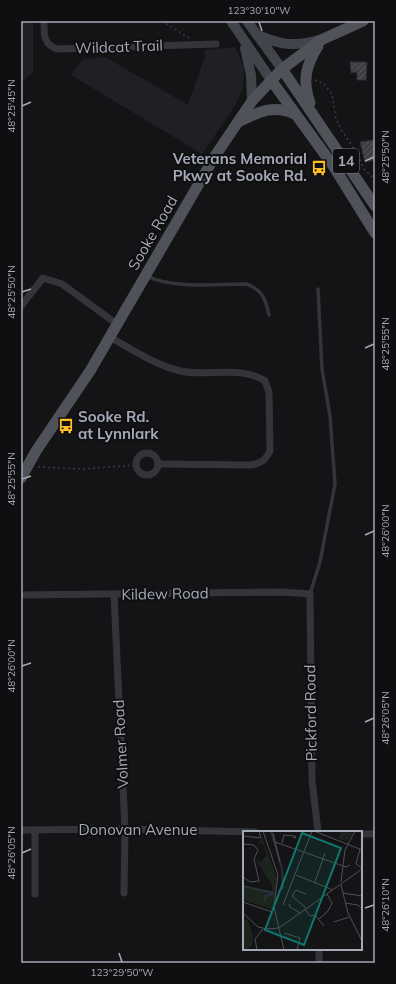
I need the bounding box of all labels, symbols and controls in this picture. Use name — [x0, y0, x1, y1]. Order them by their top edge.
text: 123°30'10"W — [228, 4, 290, 17]
street label: Wildcat Trail — [75, 35, 163, 58]
text: 48°25'45"N — [5, 79, 18, 133]
text: 48°25'50"N — [379, 130, 392, 184]
place label: Veterans Memorial Pkwy at Sooke Rd. — [172, 149, 307, 185]
road number: 14 — [333, 149, 359, 173]
bus stop icon: Veterans Memorial Pkwy at Sooke Rd. — [310, 159, 328, 177]
street label: Sooke Road — [124, 192, 182, 273]
text: 48°25'50"N — [5, 265, 18, 319]
text: 48°25'55"N — [379, 317, 392, 371]
place label: Sooke Rd. at Lynnlark — [78, 407, 159, 443]
bus stop icon: Sooke Rd. at Lynnlark — [57, 417, 75, 435]
text: 48°25'55"N — [5, 452, 18, 506]
text: 48°26'00"N — [379, 504, 392, 558]
street label: Kildew Road — [121, 583, 209, 604]
text: 48°26'00"N — [5, 639, 18, 693]
street label: Pickford Road — [300, 664, 321, 762]
text: 48°26'05"N — [379, 691, 392, 745]
street label: Volmer Road — [109, 699, 132, 789]
street label: Donovan Avenue — [79, 820, 197, 839]
text: 48°26'05"N — [5, 826, 18, 880]
inset map — [243, 831, 362, 950]
text: 48°26'10"N — [379, 878, 392, 932]
text: 123°29'50"W — [91, 966, 153, 979]

